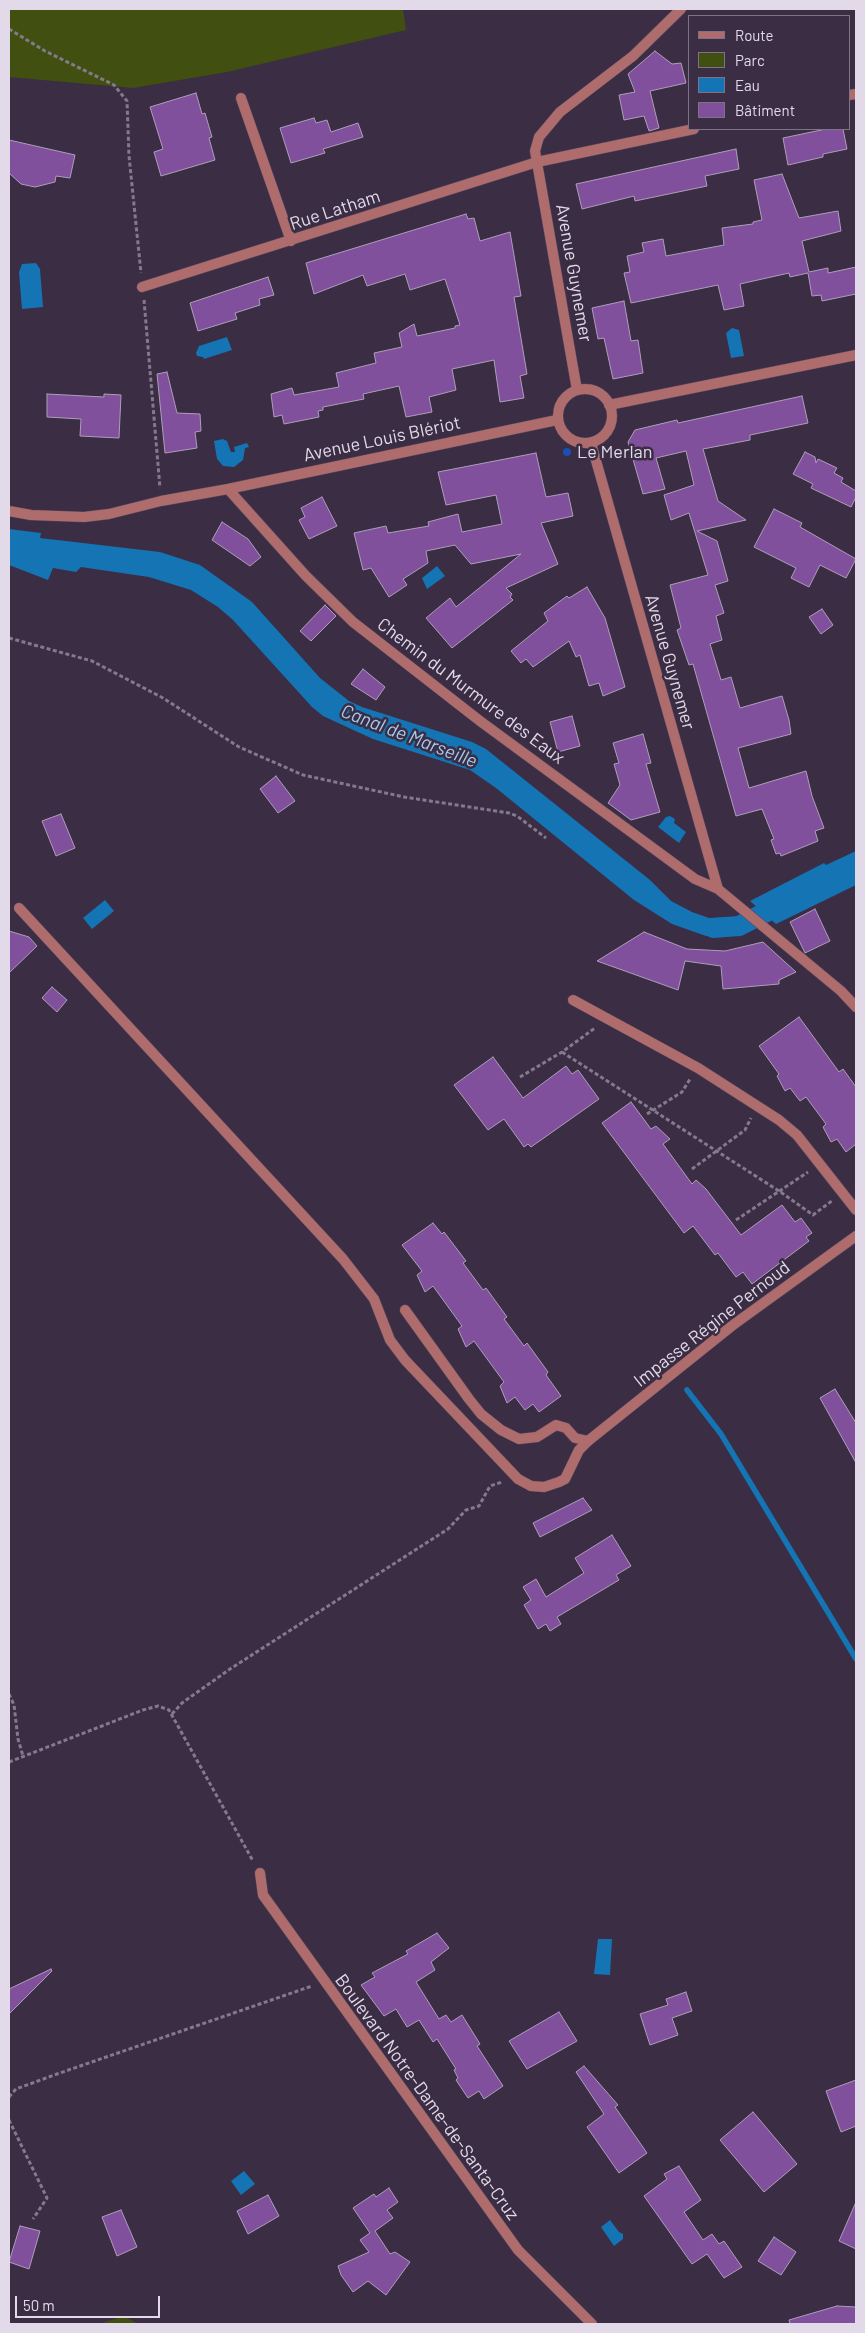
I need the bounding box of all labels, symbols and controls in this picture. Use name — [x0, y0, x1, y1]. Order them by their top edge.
legend — [688, 15, 850, 130]
text: Route — [735, 26, 774, 44]
text: Parc — [735, 51, 765, 69]
text: Eau — [735, 76, 760, 94]
text: Bâtiment — [735, 101, 795, 119]
street label: Rue Latham — [287, 185, 383, 235]
street label: Avenue Guynemer — [551, 202, 597, 344]
street label: Avenue Louis Blériot — [302, 412, 462, 466]
place label: Le Merlan — [577, 441, 652, 463]
marker: Le Merlan — [561, 446, 573, 458]
street label: Avenue Guynemer — [640, 592, 700, 732]
street label: Chemin du Murmure des Eaux — [373, 613, 569, 769]
water label: Canal de Marseille — [338, 700, 480, 772]
street label: Impasse Régine Pernoud — [630, 1256, 794, 1392]
street label: Boulevard Notre-Dame-de-Santa-Cruz — [330, 1970, 524, 2224]
scale bar — [18, 2286, 162, 2318]
text: 50 m — [23, 2296, 55, 2314]

